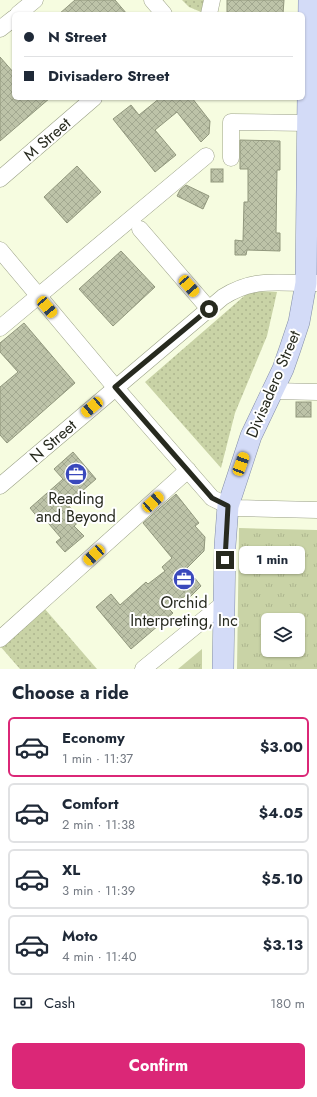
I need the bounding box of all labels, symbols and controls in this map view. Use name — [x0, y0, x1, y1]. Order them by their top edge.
text: N Street — [48, 26, 106, 48]
text: Divisadero Street — [48, 65, 169, 87]
street label: M Street — [18, 112, 76, 166]
car — [177, 273, 201, 299]
car — [35, 294, 59, 320]
route start — [200, 300, 218, 318]
street label: Divisadero Street — [240, 327, 306, 441]
car — [79, 395, 105, 419]
street label: N Street — [25, 414, 82, 468]
car — [231, 451, 251, 477]
office icon: Reading and Beyond — [63, 461, 89, 487]
place label: Reading and Beyond — [36, 487, 116, 528]
car — [140, 490, 166, 514]
car — [81, 543, 107, 567]
callout: 1 min — [239, 546, 305, 574]
text: 1 min — [256, 550, 288, 569]
route end — [216, 551, 234, 569]
office icon: Orchid Interpreting, Inc — [171, 566, 197, 592]
place label: Orchid Interpreting, Inc — [130, 591, 238, 632]
map controls — [261, 613, 305, 657]
button: layers — [261, 613, 305, 657]
text: Choose a ride — [12, 680, 129, 706]
text: Economy — [62, 727, 125, 749]
icon: car — [14, 729, 50, 765]
text: $3.00 — [260, 736, 303, 758]
text: 1 min · 11:37 — [62, 749, 133, 768]
text: Comfort — [62, 793, 119, 815]
icon: car — [14, 795, 50, 831]
text: $4.05 — [259, 802, 303, 824]
text: 2 min · 11:38 — [62, 815, 135, 834]
text: XL — [62, 859, 80, 881]
icon: car — [14, 861, 50, 897]
text: $5.10 — [262, 868, 303, 890]
text: 3 min · 11:39 — [62, 881, 135, 900]
text: Moto — [62, 925, 98, 947]
icon: car — [14, 927, 50, 963]
text: $3.13 — [263, 934, 303, 956]
text: 4 min · 11:40 — [62, 947, 137, 966]
icon: cash — [12, 992, 34, 1014]
text: Cash — [44, 992, 75, 1014]
text: 180 m — [270, 994, 305, 1013]
button: Confirm — [12, 1043, 305, 1089]

